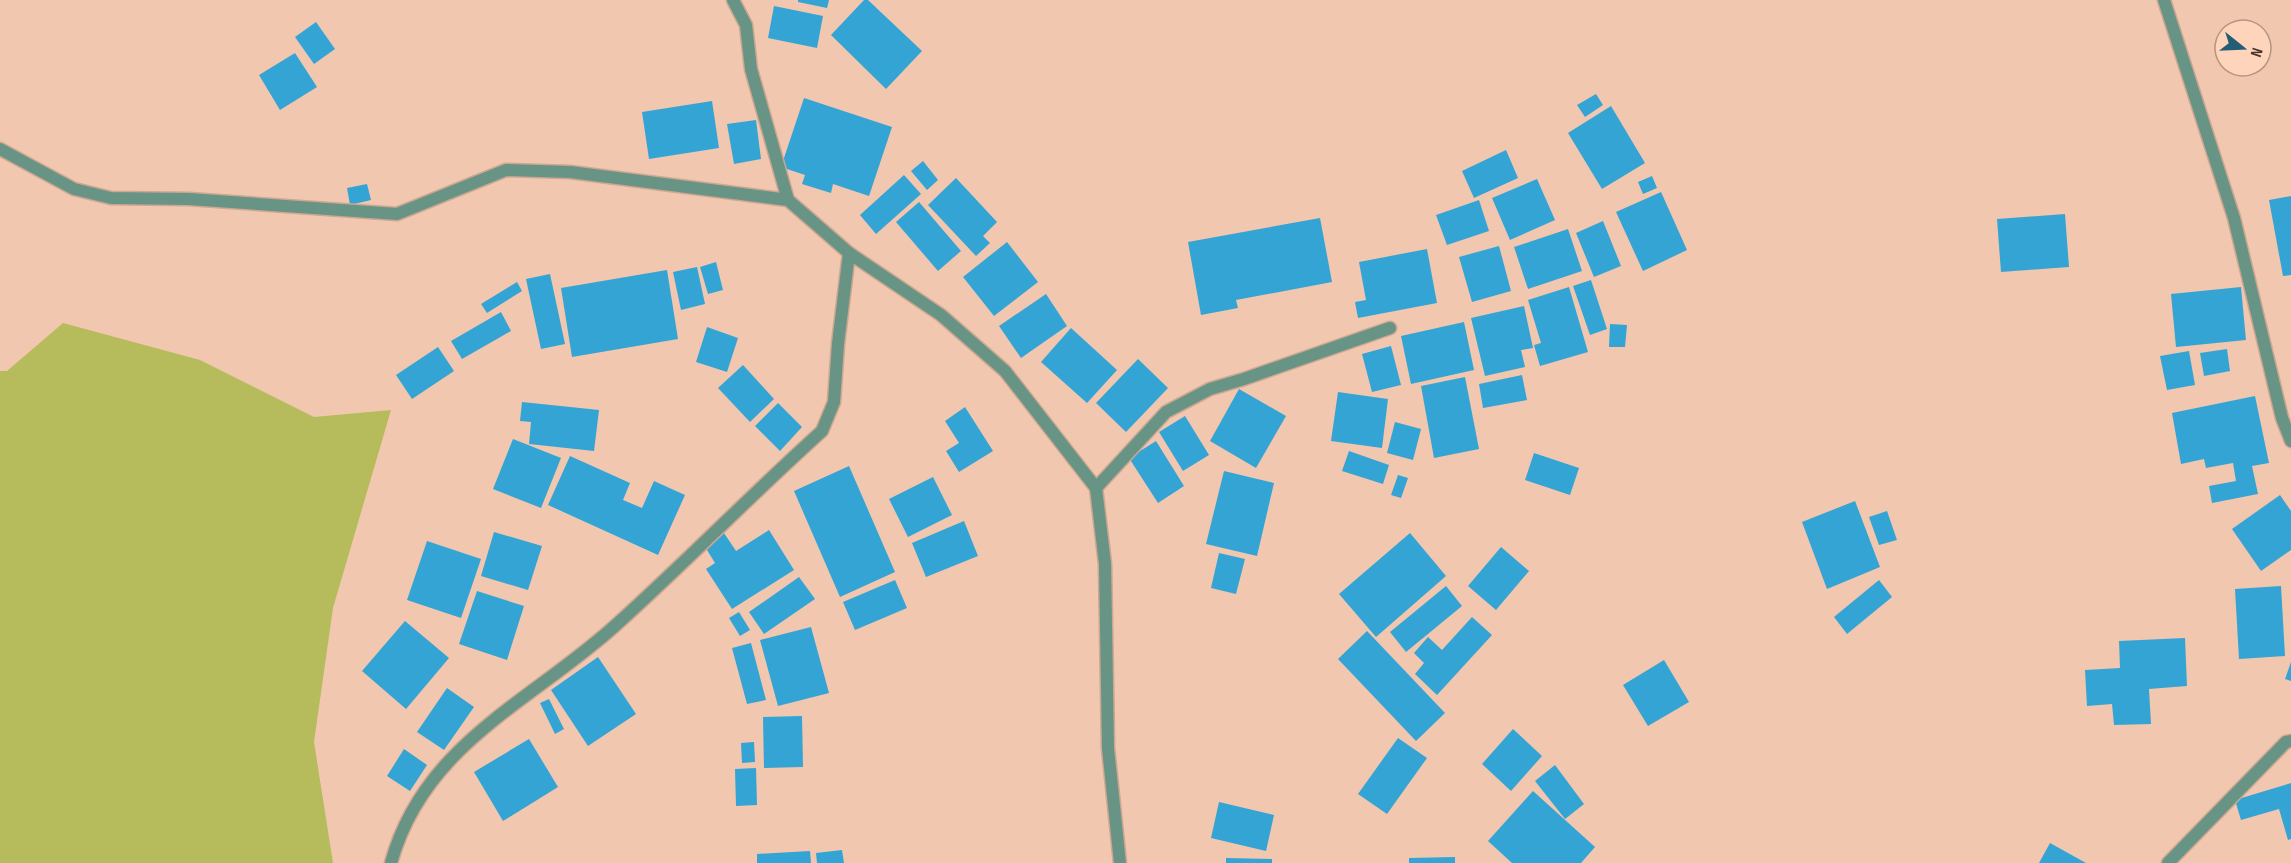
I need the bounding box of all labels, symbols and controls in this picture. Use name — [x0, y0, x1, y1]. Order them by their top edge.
north arrow — [2213, 18, 2273, 78]
text: N — [2245, 45, 2266, 59]

